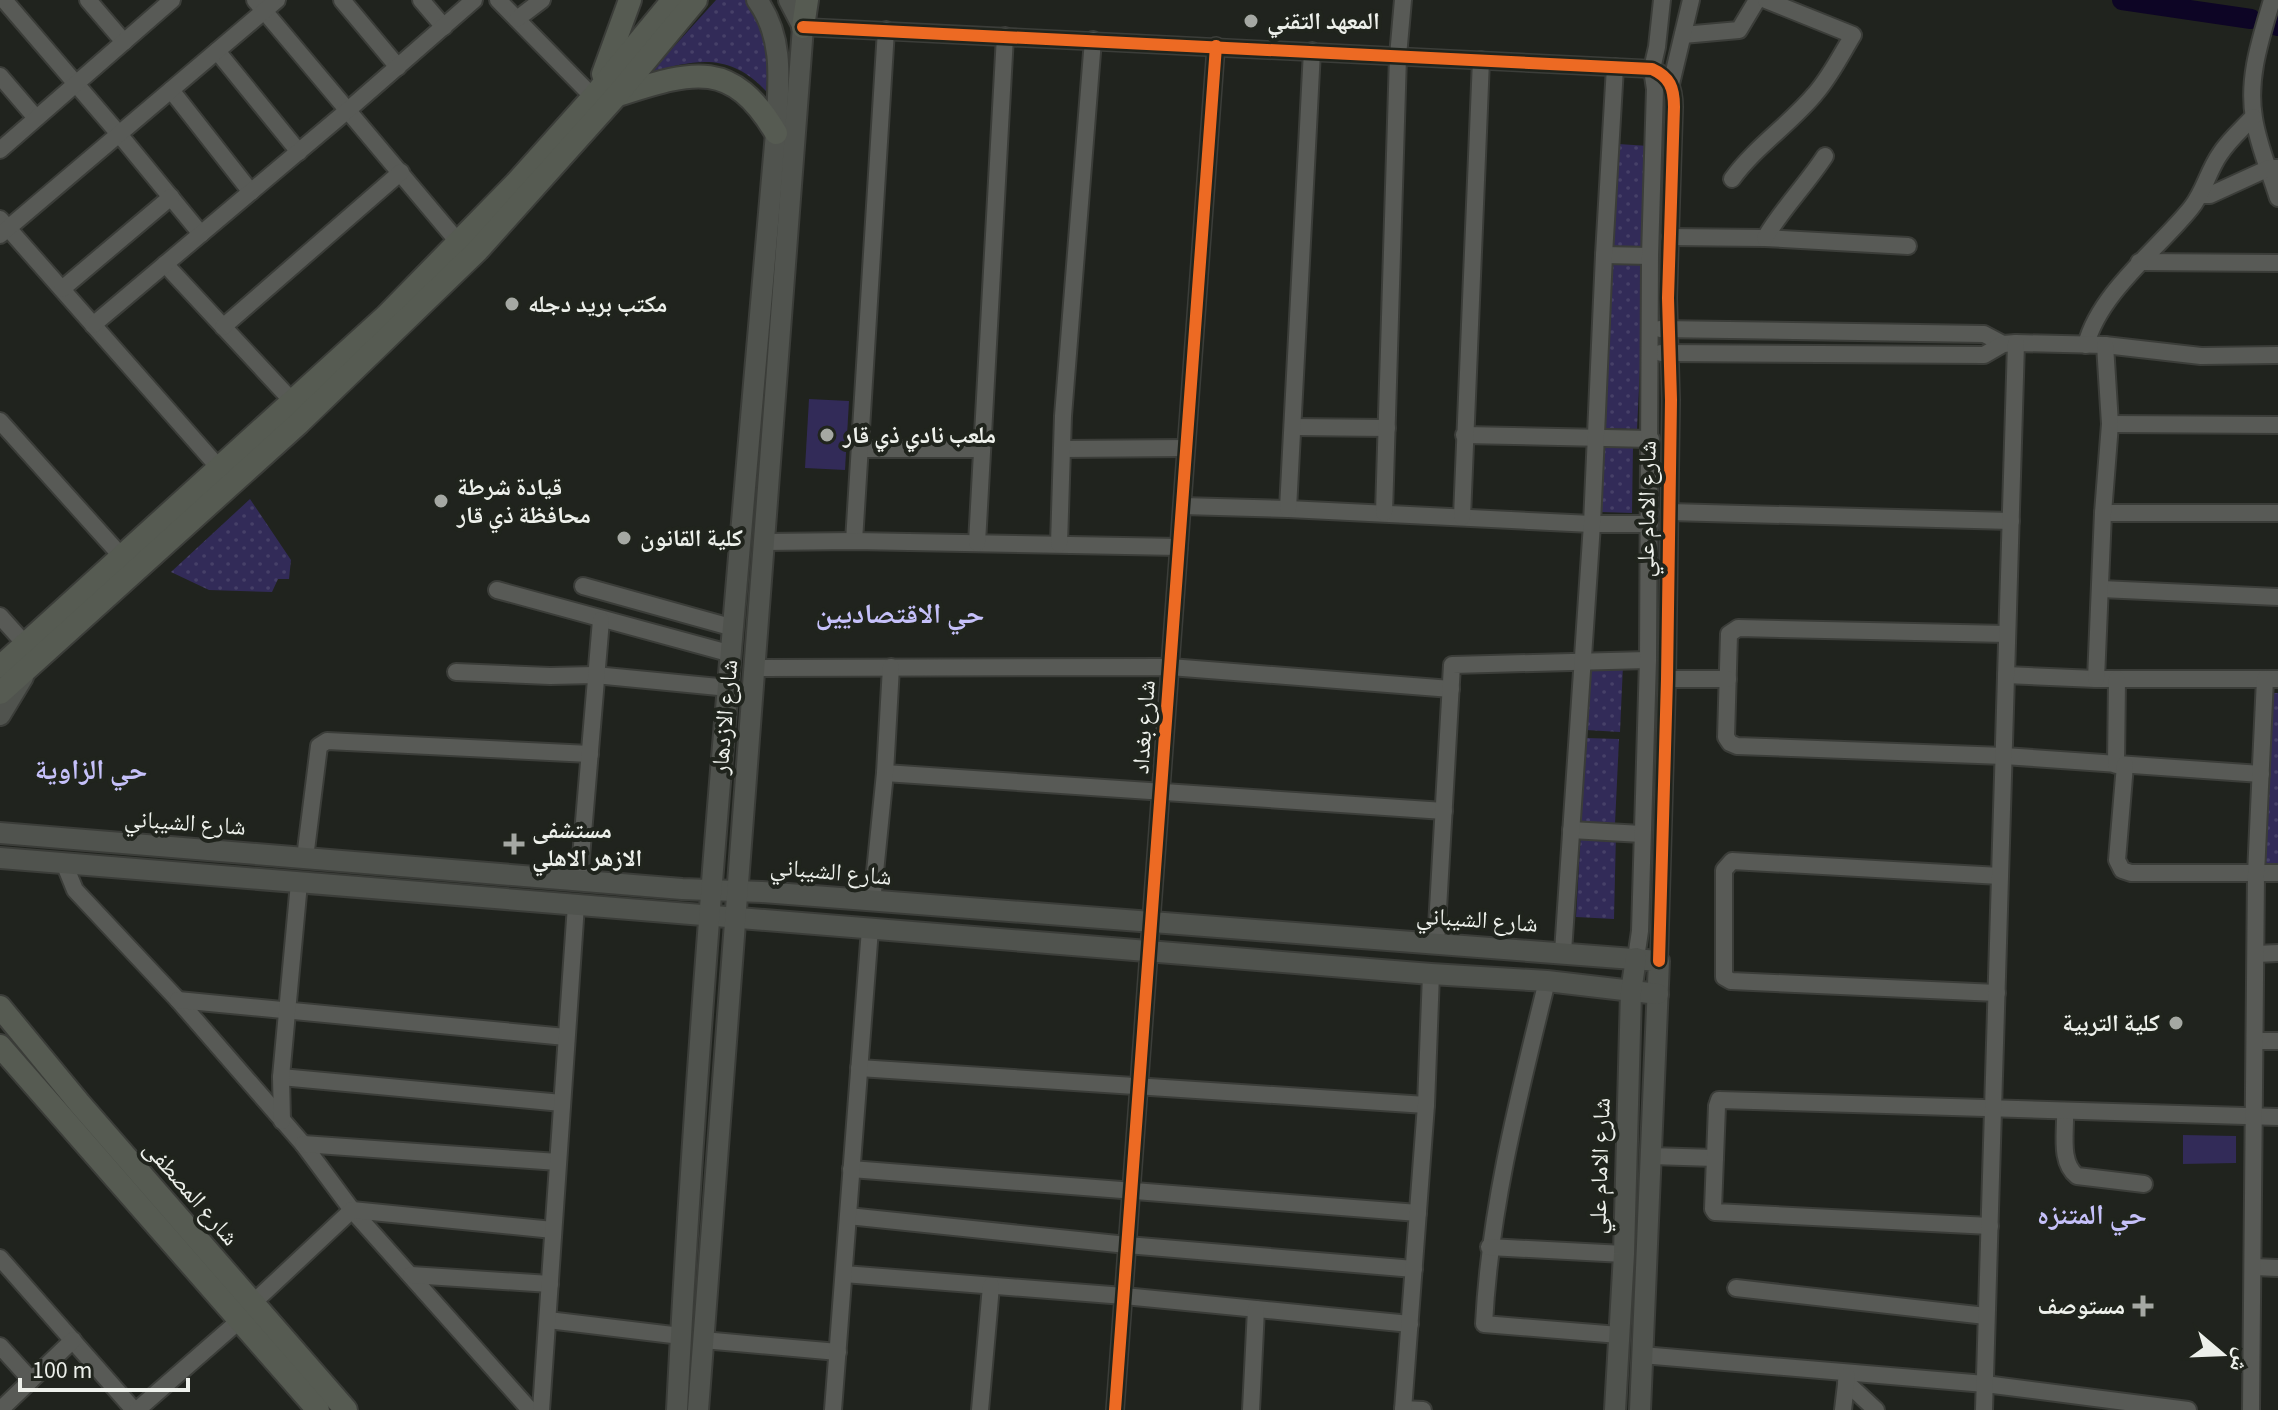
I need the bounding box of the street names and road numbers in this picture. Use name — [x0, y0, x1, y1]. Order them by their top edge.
street label: شارع الامام علي — [1628, 440, 1667, 578]
street label: شارع الازدهار — [702, 658, 747, 777]
street label: شارع بغداد — [1123, 679, 1165, 775]
street label: شارع الشيباني — [123, 801, 247, 846]
street label: شارع الشيباني — [769, 849, 893, 896]
street label: شارع الشيباني — [1415, 898, 1539, 943]
street label: شارع الامام علي — [1580, 1097, 1621, 1235]
street label: شارع المصطفى — [135, 1132, 247, 1254]

